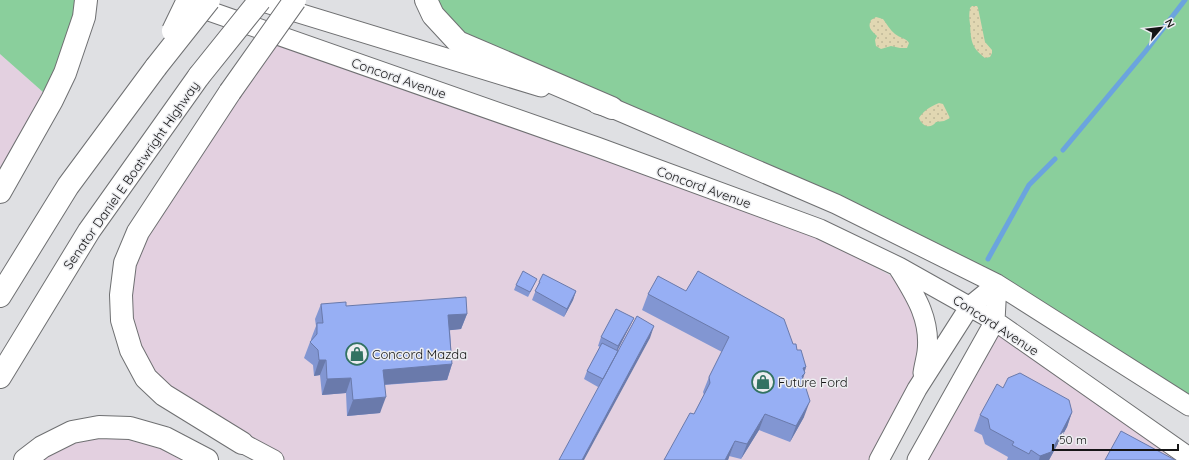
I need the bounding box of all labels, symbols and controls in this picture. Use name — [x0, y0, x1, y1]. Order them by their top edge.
north arrow — [1141, 8, 1181, 48]
text: N — [1162, 16, 1178, 30]
street label: Concord Avenue — [350, 54, 448, 102]
street label: Senator Daniel E Boatwright Highway — [60, 78, 202, 272]
street label: Concord Avenue — [655, 163, 753, 211]
street label: Concord Avenue — [950, 291, 1042, 359]
shop icon: Concord Mazda — [344, 341, 370, 367]
place label: Concord Mazda — [372, 346, 467, 362]
shop icon: Future Ford — [750, 369, 776, 395]
place label: Future Ford — [778, 374, 848, 390]
scale bar — [1053, 426, 1178, 452]
text: 50 m — [1059, 432, 1087, 447]

